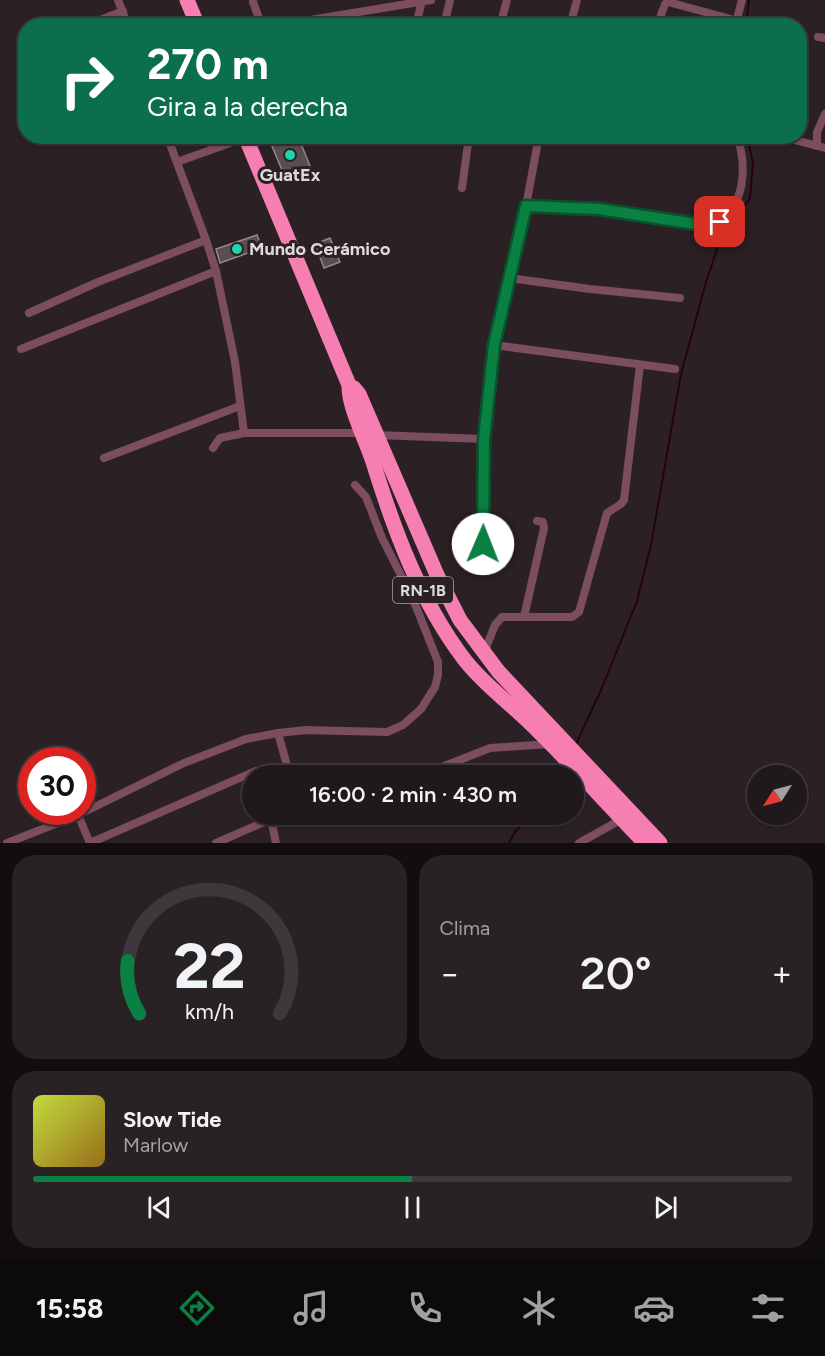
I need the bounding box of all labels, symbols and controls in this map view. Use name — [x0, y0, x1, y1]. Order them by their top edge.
text: 270 m — [147, 39, 269, 90]
icon: right — [48, 42, 126, 120]
text: Gira a la derecha — [147, 90, 348, 123]
marker: GuatEx — [283, 148, 297, 162]
place label: GuatEx — [260, 164, 321, 186]
pin — [694, 196, 745, 247]
icon: arrive — [703, 205, 736, 238]
place label: Mundo Cerámico — [249, 238, 390, 260]
marker: Mundo Cerámico — [230, 242, 244, 256]
position arrow — [451, 512, 515, 576]
road number: RN-1B — [393, 577, 453, 603]
speed limit sign: 30 — [18, 747, 96, 825]
north arrow — [747, 765, 807, 825]
map controls — [747, 765, 807, 825]
text: 16:00 · 2 min · 430 m — [309, 781, 517, 808]
text: Clima — [440, 916, 490, 940]
text: 22 — [173, 929, 245, 1004]
text: 20° — [580, 946, 652, 1000]
text: − — [440, 954, 460, 993]
text: + — [771, 954, 792, 993]
text: km/h — [185, 999, 234, 1024]
text: Slow Tide — [123, 1106, 222, 1133]
text: Marlow — [123, 1133, 188, 1157]
icon: previous — [143, 1191, 176, 1224]
icon: pause — [396, 1191, 429, 1224]
icon: next — [649, 1191, 682, 1224]
icon: directions — [176, 1287, 218, 1329]
icon: music — [290, 1287, 332, 1329]
icon: phone — [404, 1287, 446, 1329]
icon: climate — [518, 1287, 560, 1329]
icon: car — [633, 1287, 675, 1329]
icon: filters — [747, 1287, 789, 1329]
text: 15:58 — [36, 1292, 104, 1325]

